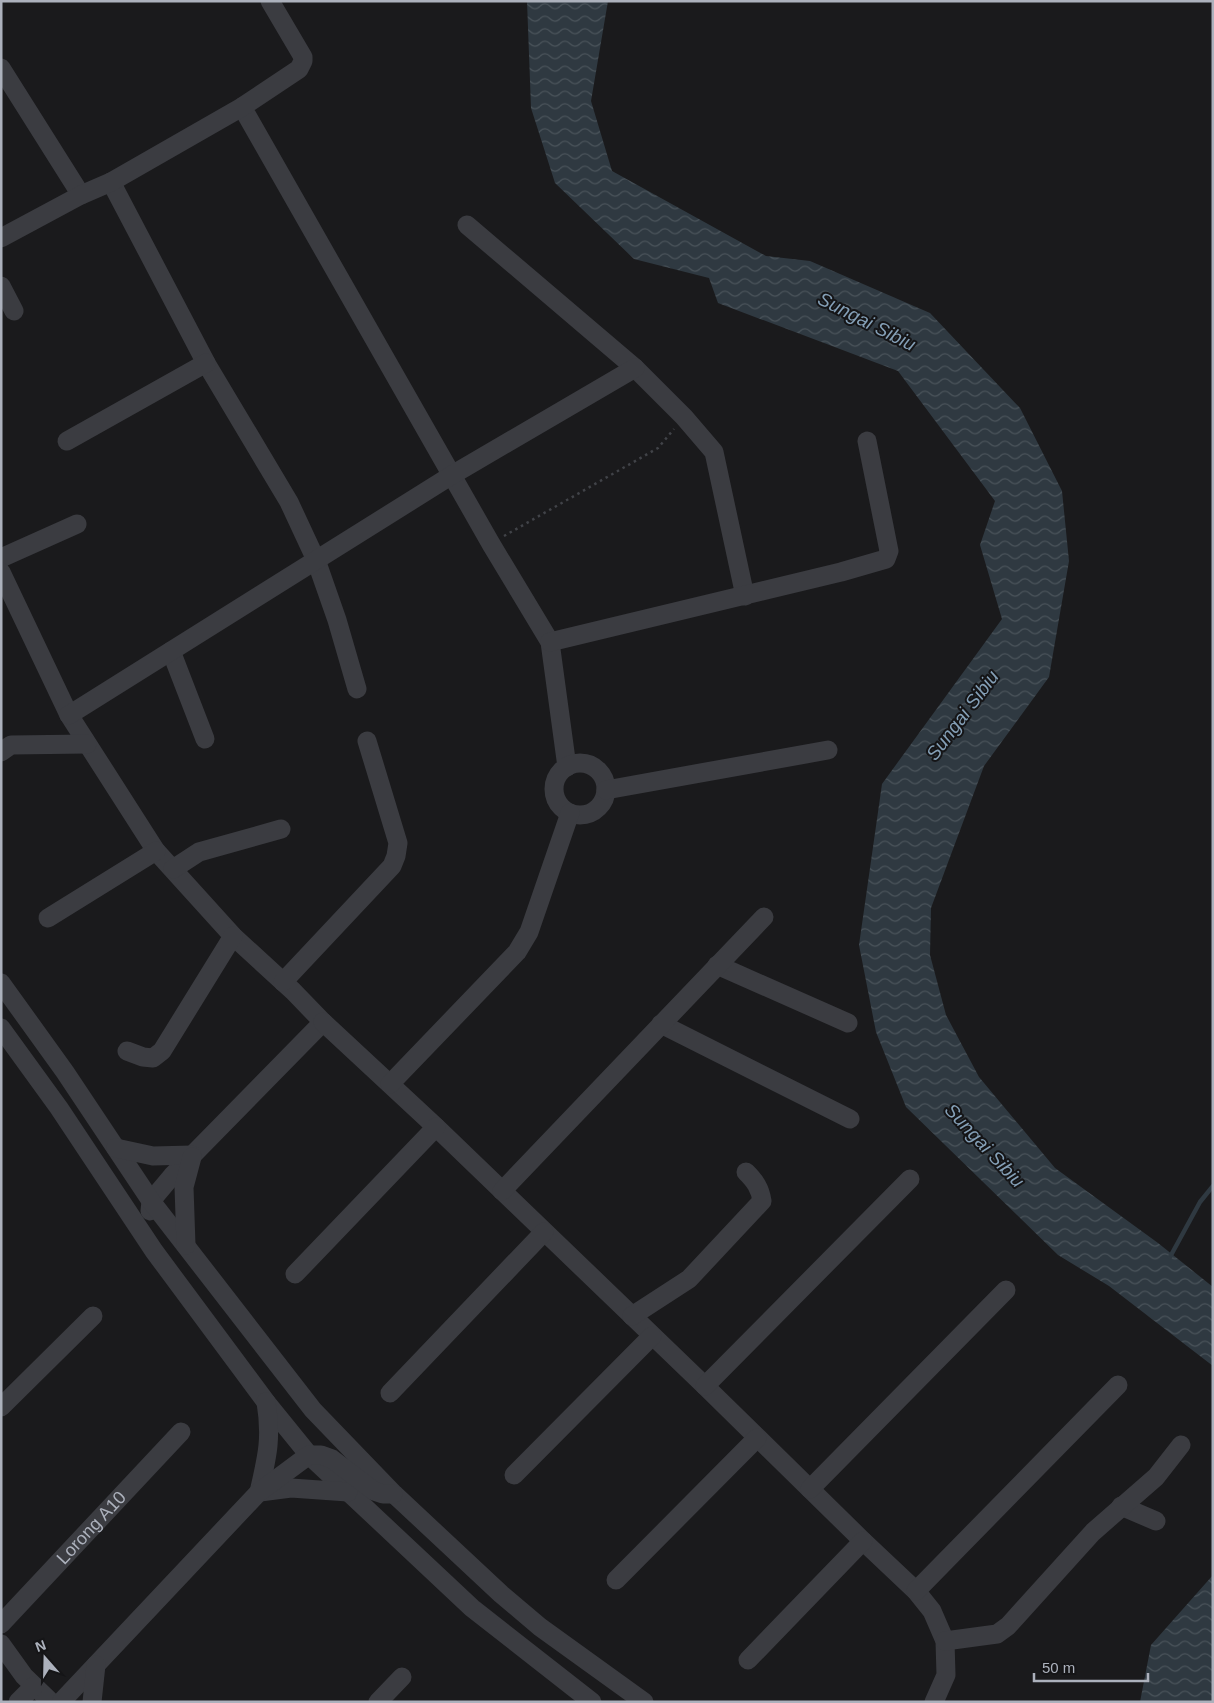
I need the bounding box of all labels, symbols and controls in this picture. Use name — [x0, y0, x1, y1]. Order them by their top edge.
water label: Sungai Sibiu — [814, 288, 919, 355]
water label: Sungai Sibiu — [922, 666, 1003, 764]
water label: Sungai Sibiu — [941, 1099, 1029, 1192]
street label: Lorong A10 — [52, 1487, 130, 1568]
north arrow — [20, 1633, 70, 1683]
text: N — [33, 1637, 48, 1655]
scale bar — [1034, 1650, 1148, 1682]
text: 50 m — [1042, 1659, 1075, 1676]

